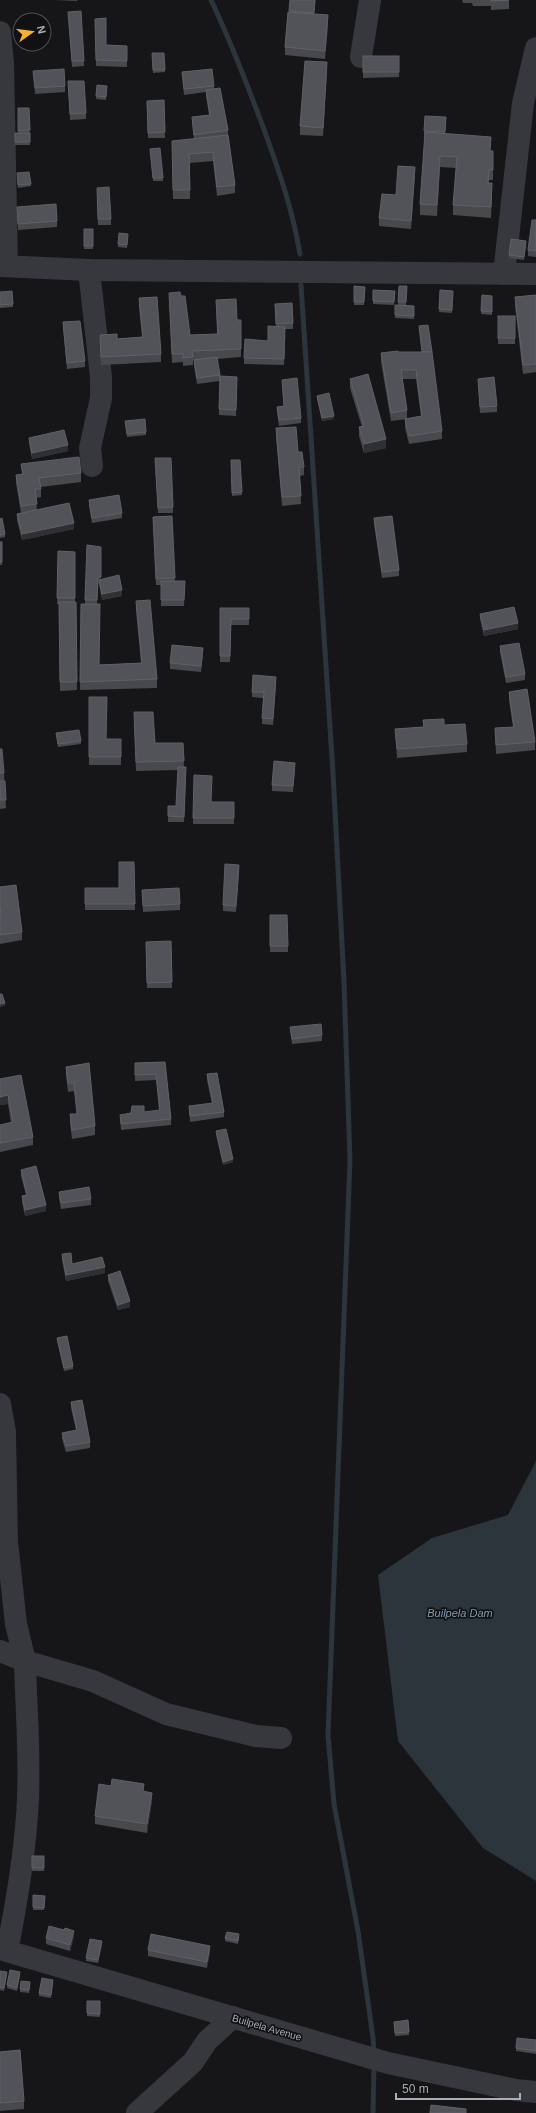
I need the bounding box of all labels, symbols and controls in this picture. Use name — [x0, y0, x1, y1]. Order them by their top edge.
north arrow — [12, 12, 52, 52]
text: N — [35, 24, 48, 35]
water label: Builpela Dam — [427, 1607, 493, 1619]
street label: Builpela Avenue — [231, 2012, 303, 2043]
scale bar — [396, 2075, 520, 2101]
text: 50 m — [402, 2082, 429, 2096]

